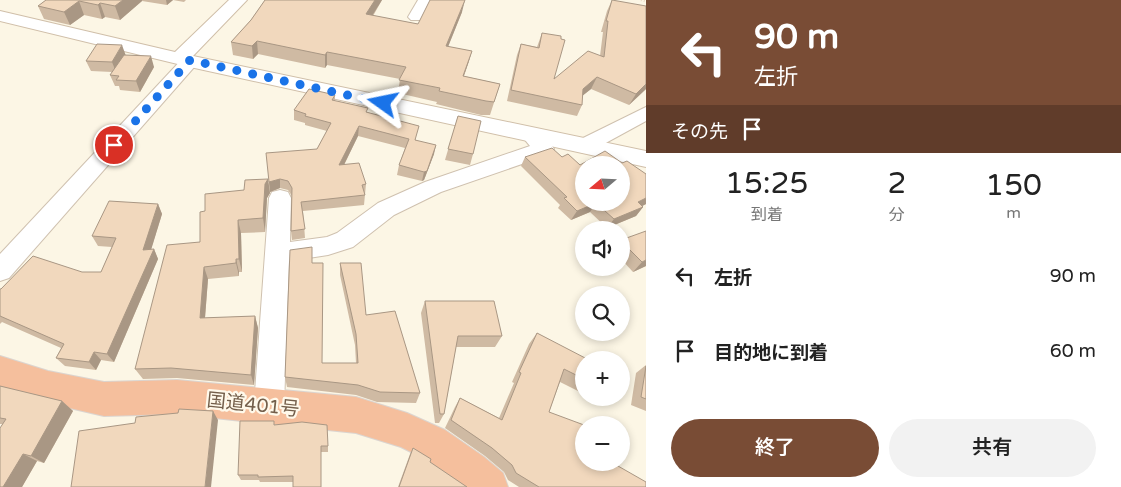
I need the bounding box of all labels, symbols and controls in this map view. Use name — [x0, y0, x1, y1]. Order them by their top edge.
text: 90 m — [754, 16, 839, 58]
icon: left — [671, 20, 736, 85]
text: 左折 — [754, 64, 798, 90]
position arrow — [356, 76, 408, 128]
icon: arrive — [738, 115, 766, 143]
text: その先 — [671, 121, 728, 143]
pin — [93, 124, 135, 166]
icon: arrive — [100, 131, 128, 159]
north arrow — [575, 156, 630, 211]
map controls — [575, 156, 630, 471]
text: 15:25 — [725, 165, 808, 202]
text: 2 — [887, 165, 906, 202]
text: 150 — [985, 167, 1042, 204]
text: m — [1006, 203, 1021, 223]
text: 到着 — [751, 205, 783, 225]
text: 分 — [889, 205, 905, 225]
button: sound — [575, 221, 630, 276]
icon: left — [671, 262, 699, 290]
text: 90 m — [1050, 265, 1096, 287]
text: 左折 — [714, 267, 752, 289]
button: search — [575, 286, 630, 341]
icon: arrive — [671, 337, 699, 365]
text: 60 m — [1050, 340, 1096, 362]
text: 目的地に到着 — [714, 342, 828, 364]
button: + — [575, 351, 630, 406]
street label: 国道401号 — [206, 389, 300, 421]
button: − — [575, 416, 630, 471]
button: 終了 — [671, 419, 879, 477]
button: 共有 — [889, 419, 1096, 477]

